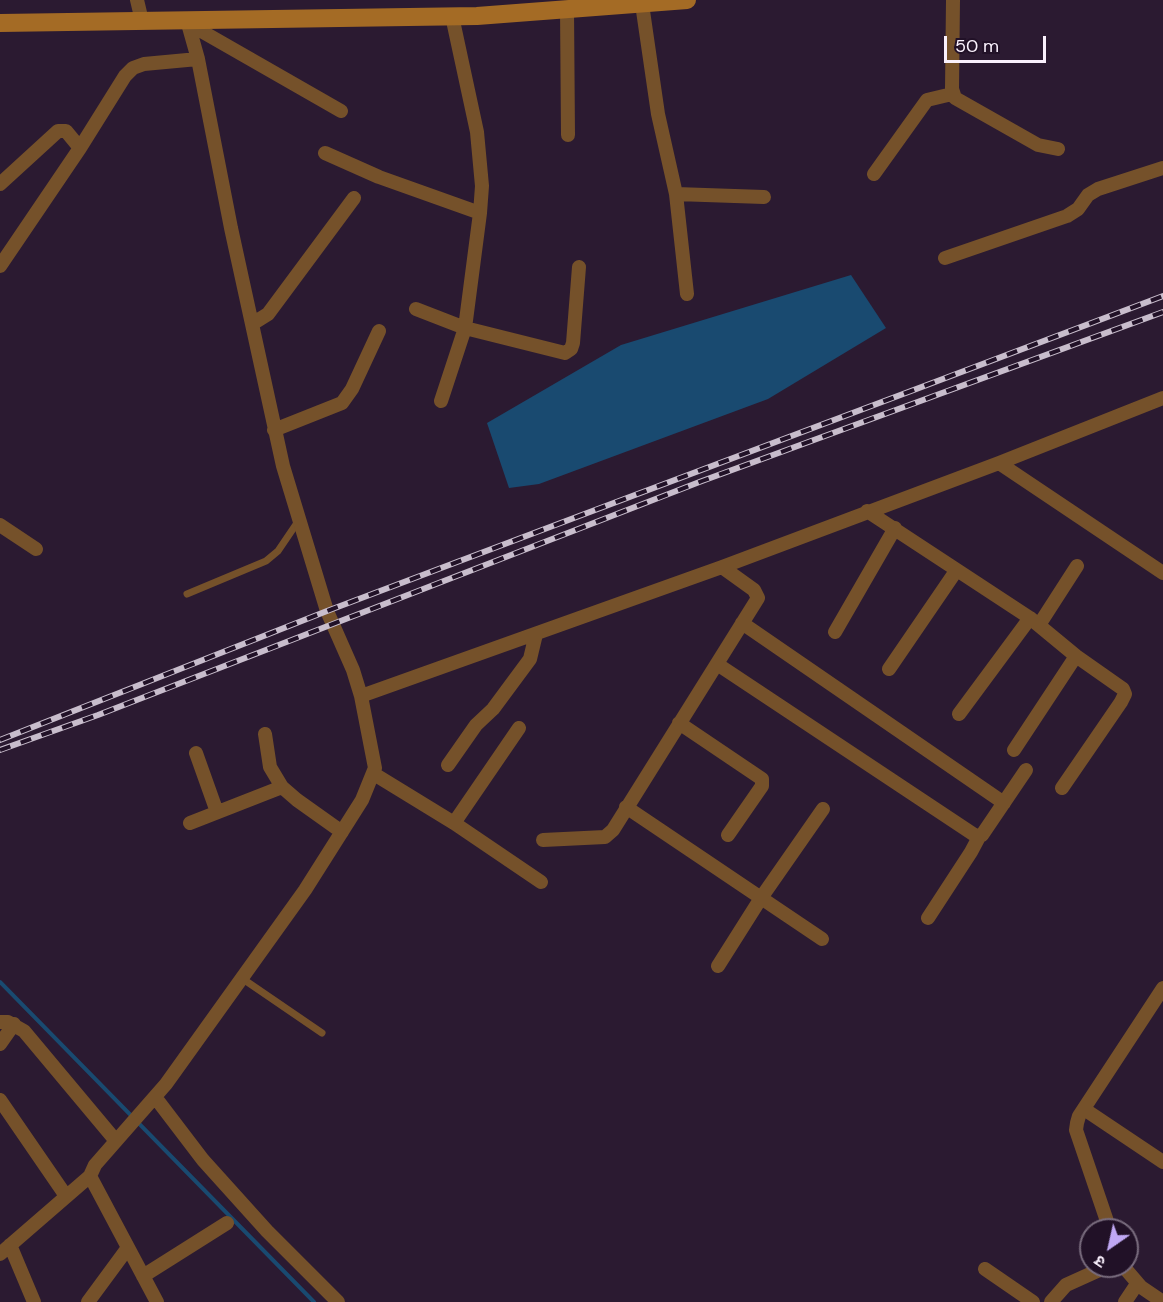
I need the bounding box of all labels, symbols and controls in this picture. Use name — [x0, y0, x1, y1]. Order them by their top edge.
scale bar — [947, 24, 1049, 62]
text: 50 m — [955, 34, 999, 58]
north arrow — [1079, 1218, 1139, 1278]
text: उ — [1090, 1250, 1110, 1273]

